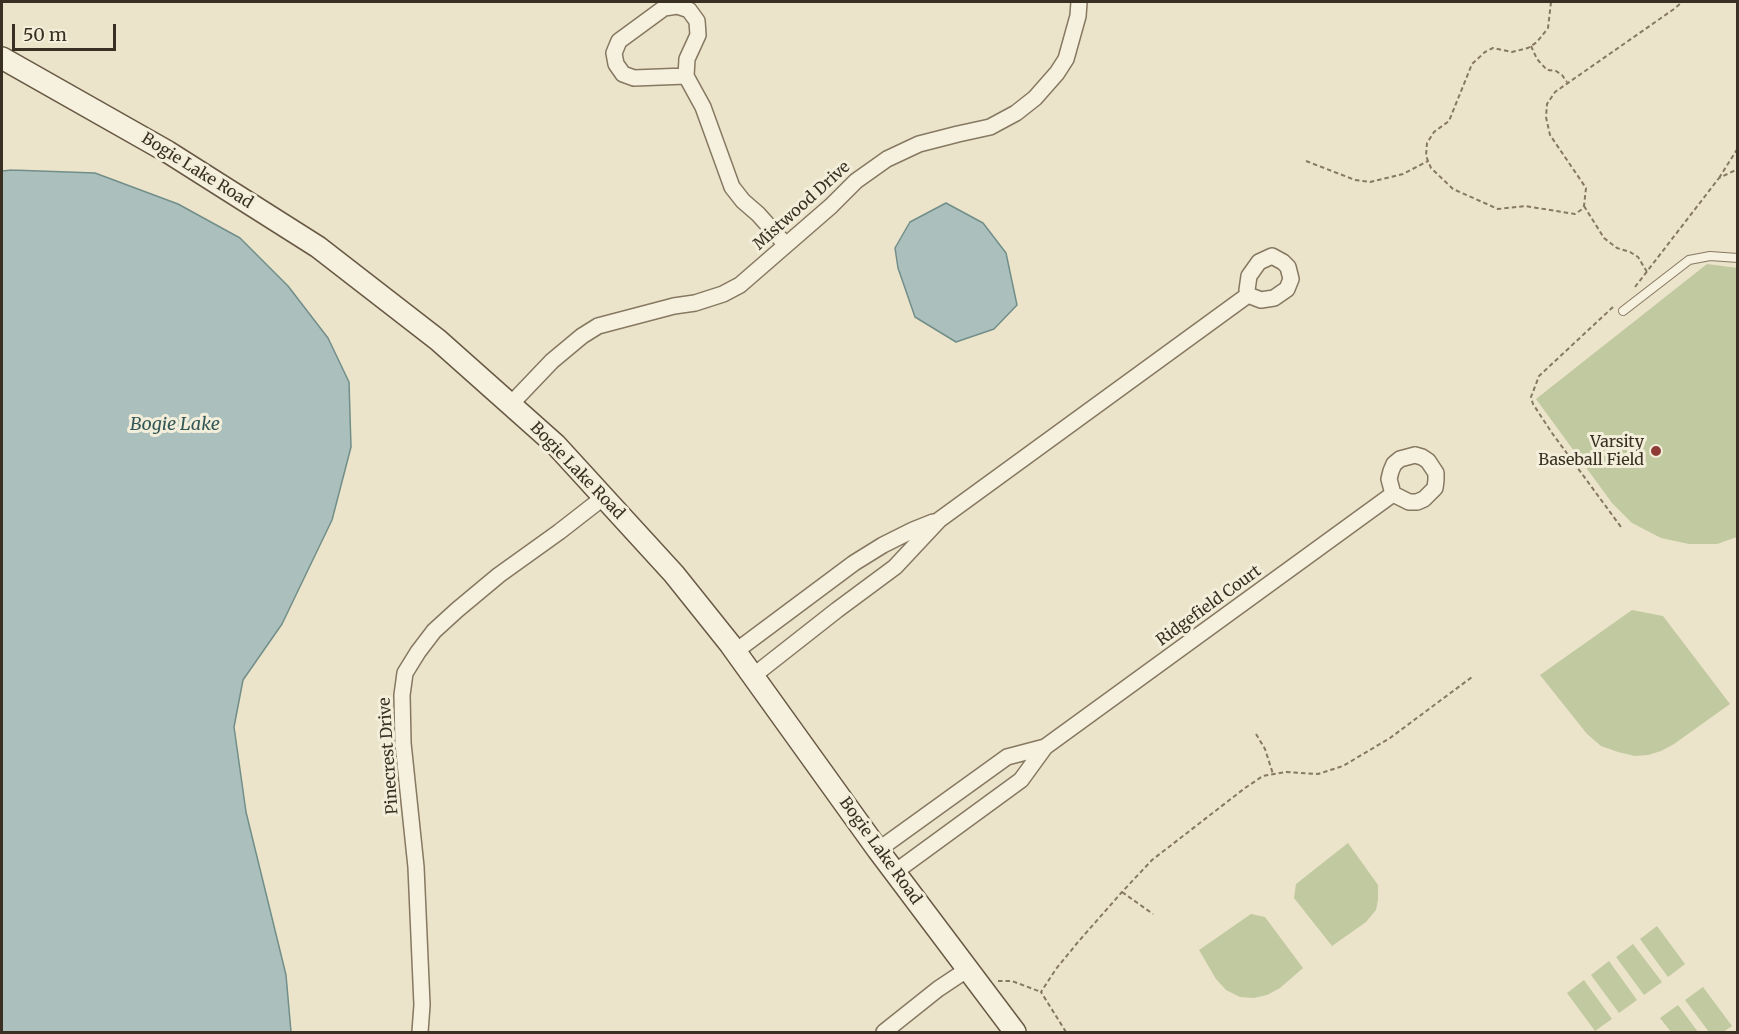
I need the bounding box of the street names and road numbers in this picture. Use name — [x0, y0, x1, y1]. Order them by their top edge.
street label: Bogie Lake Road — [138, 129, 256, 213]
street label: Mistwood Drive — [750, 158, 854, 254]
street label: Bogie Lake Road — [526, 419, 628, 523]
street label: Ridgefield Court — [1153, 562, 1265, 650]
street label: Pinecrest Drive — [375, 697, 403, 815]
street label: Bogie Lake Road — [835, 794, 925, 908]

